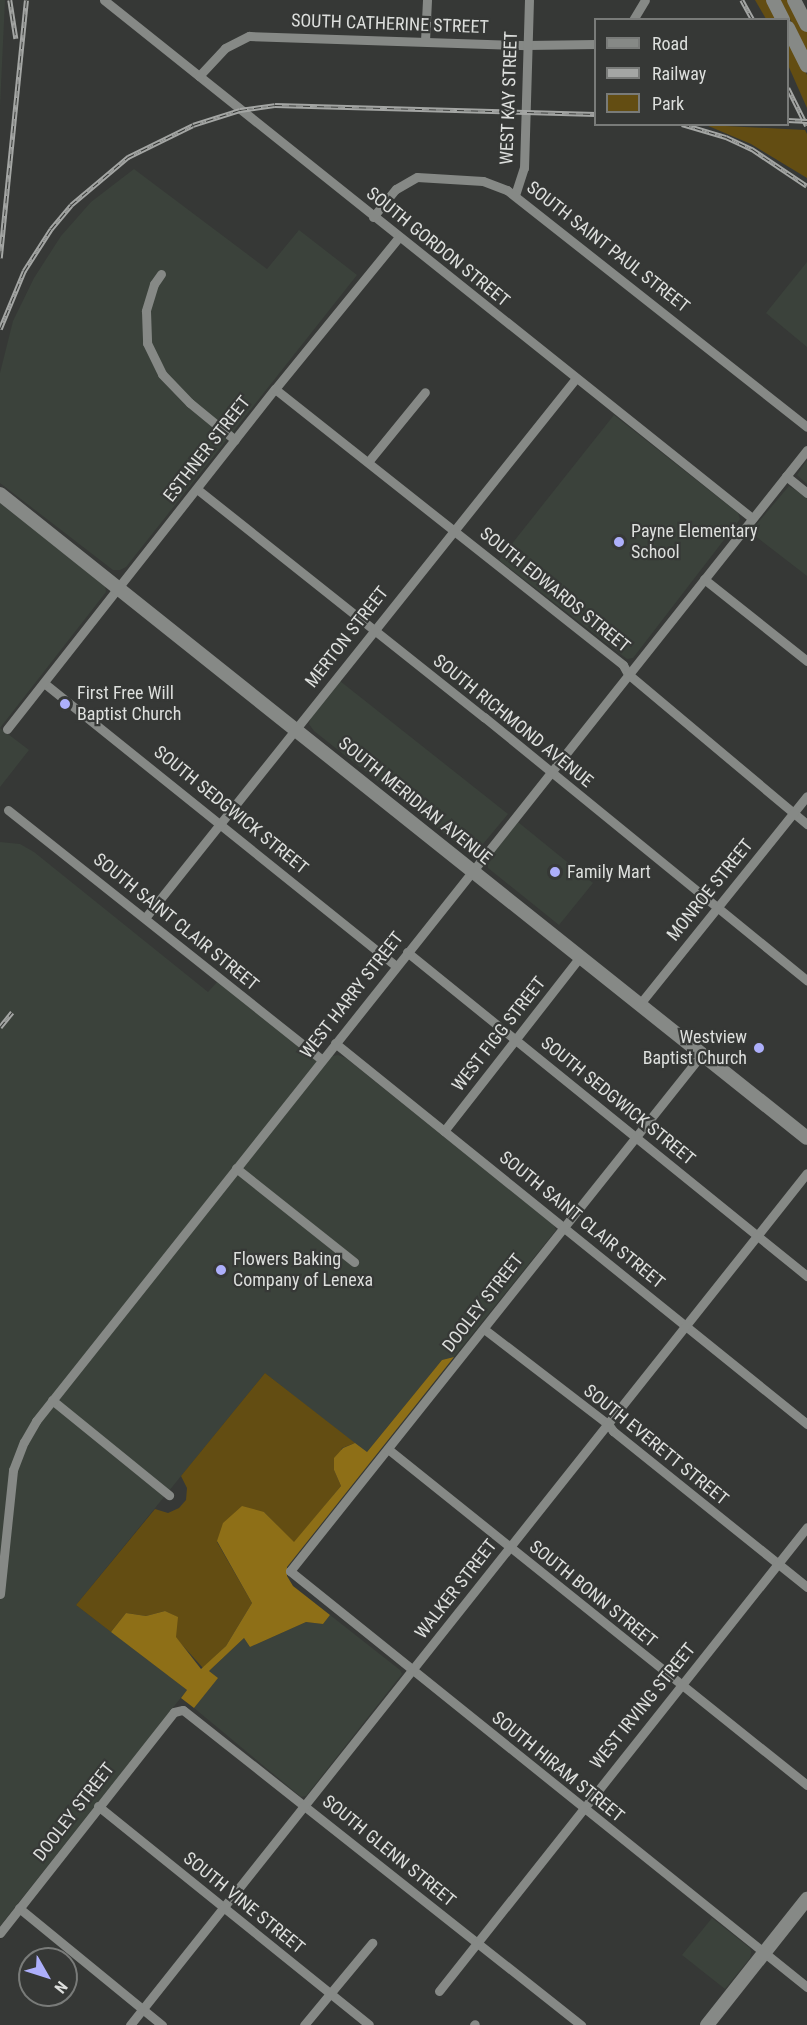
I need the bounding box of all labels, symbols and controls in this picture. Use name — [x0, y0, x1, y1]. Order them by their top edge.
street label: SOUTH CATHERINE STREET — [291, 10, 489, 38]
legend — [594, 18, 789, 126]
street label: WEST KAY STREET — [496, 31, 522, 165]
text: Road — [652, 33, 688, 54]
text: Railway — [652, 63, 706, 84]
text: Park — [652, 93, 684, 114]
street label: SOUTH SAINT PAUL STREET — [522, 177, 694, 317]
street label: SOUTH GORDON STREET — [362, 183, 514, 311]
street label: ESTHNER STREET — [159, 392, 255, 506]
place label: Payne Elementary School — [631, 521, 757, 564]
street label: SOUTH EDWARDS STREET — [476, 523, 634, 657]
marker: Payne Elementary School — [612, 535, 626, 549]
street label: MERTON STREET — [301, 582, 393, 692]
street label: SOUTH RICHMOND AVENUE — [429, 650, 597, 792]
place label: First Free Will Baptist Church — [77, 683, 181, 726]
marker: First Free Will Baptist Church — [58, 697, 72, 711]
street label: SOUTH MERIDIAN AVENUE — [334, 733, 496, 869]
street label: SOUTH SEDGWICK STREET — [150, 741, 312, 879]
street label: MONROE STREET — [662, 835, 758, 945]
street label: SOUTH SAINT CLAIR STREET — [89, 849, 263, 995]
place label: Family Mart — [567, 861, 651, 883]
marker: Family Mart — [548, 865, 562, 879]
street label: WEST HARRY STREET — [296, 927, 408, 1063]
street label: WEST FIGG STREET — [447, 972, 551, 1096]
place label: Westview Baptist Church — [643, 1027, 747, 1070]
street label: SOUTH SEDGWICK STREET — [537, 1032, 699, 1170]
marker: Westview Baptist Church — [752, 1041, 766, 1055]
street label: SOUTH SAINT CLAIR STREET — [495, 1147, 669, 1293]
place label: Flowers Baking Company of Lenexa — [233, 1249, 373, 1292]
street label: DOOLEY STREET — [438, 1250, 528, 1356]
marker: Flowers Baking Company of Lenexa — [214, 1263, 228, 1277]
street label: SOUTH EVERETT STREET — [579, 1380, 733, 1510]
street label: WALKER STREET — [410, 1535, 502, 1643]
street label: SOUTH BONN STREET — [525, 1536, 661, 1652]
street label: WEST IRVING STREET — [586, 1639, 700, 1773]
street label: SOUTH HIRAM STREET — [487, 1707, 629, 1827]
street label: DOOLEY STREET — [29, 1759, 119, 1865]
street label: SOUTH GLENN STREET — [318, 1791, 460, 1911]
street label: SOUTH VINE STREET — [179, 1848, 309, 1958]
north arrow — [18, 1947, 78, 2007]
text: N — [50, 1978, 71, 1997]

